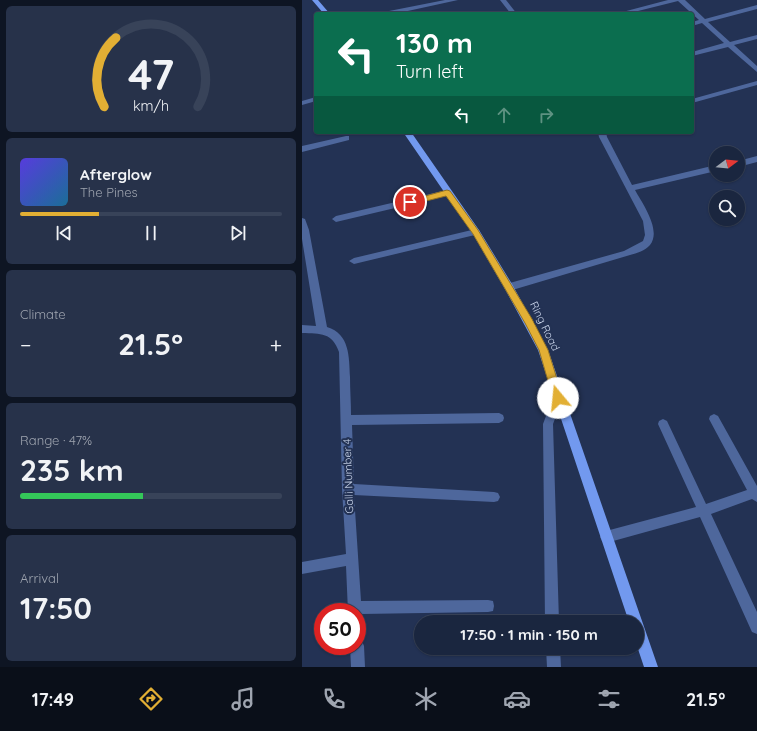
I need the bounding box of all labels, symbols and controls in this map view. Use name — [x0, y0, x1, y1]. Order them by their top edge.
text: 130 m — [396, 25, 473, 60]
icon: left — [330, 28, 382, 80]
text: 47 — [128, 48, 174, 100]
text: Turn left — [396, 60, 464, 83]
text: km/h — [133, 97, 169, 115]
icon: left — [451, 104, 473, 126]
icon: ahead — [493, 104, 515, 126]
icon: right — [535, 104, 557, 126]
north arrow — [709, 146, 745, 182]
map controls — [709, 146, 745, 226]
text: Afterglow — [80, 165, 152, 184]
text: The Pines — [80, 184, 138, 200]
pin — [393, 185, 427, 219]
button: search — [709, 190, 745, 226]
icon: arrive — [399, 191, 421, 213]
icon: previous — [53, 222, 75, 244]
icon: pause — [140, 222, 162, 244]
icon: next — [227, 222, 249, 244]
street label: Ring Road — [527, 299, 563, 353]
text: Climate — [20, 306, 66, 322]
text: 21.5° — [118, 325, 183, 363]
text: − — [20, 331, 31, 359]
text: + — [270, 331, 282, 359]
position arrow — [537, 377, 579, 419]
text: Range · 47% — [20, 432, 92, 448]
street label: Galli Number 4 — [340, 438, 356, 514]
text: 235 km — [20, 451, 124, 489]
text: Arrival — [20, 570, 59, 586]
text: 17:50 — [20, 589, 92, 627]
speed limit sign: 50 — [314, 603, 366, 655]
text: 17:50 · 1 min · 150 m — [460, 625, 598, 644]
icon: directions — [137, 685, 165, 713]
icon: music — [229, 685, 257, 713]
icon: phone — [320, 685, 348, 713]
icon: climate — [412, 685, 440, 713]
icon: car — [503, 685, 531, 713]
icon: filters — [595, 685, 623, 713]
text: 17:49 — [32, 688, 74, 711]
text: 21.5° — [686, 688, 725, 711]

